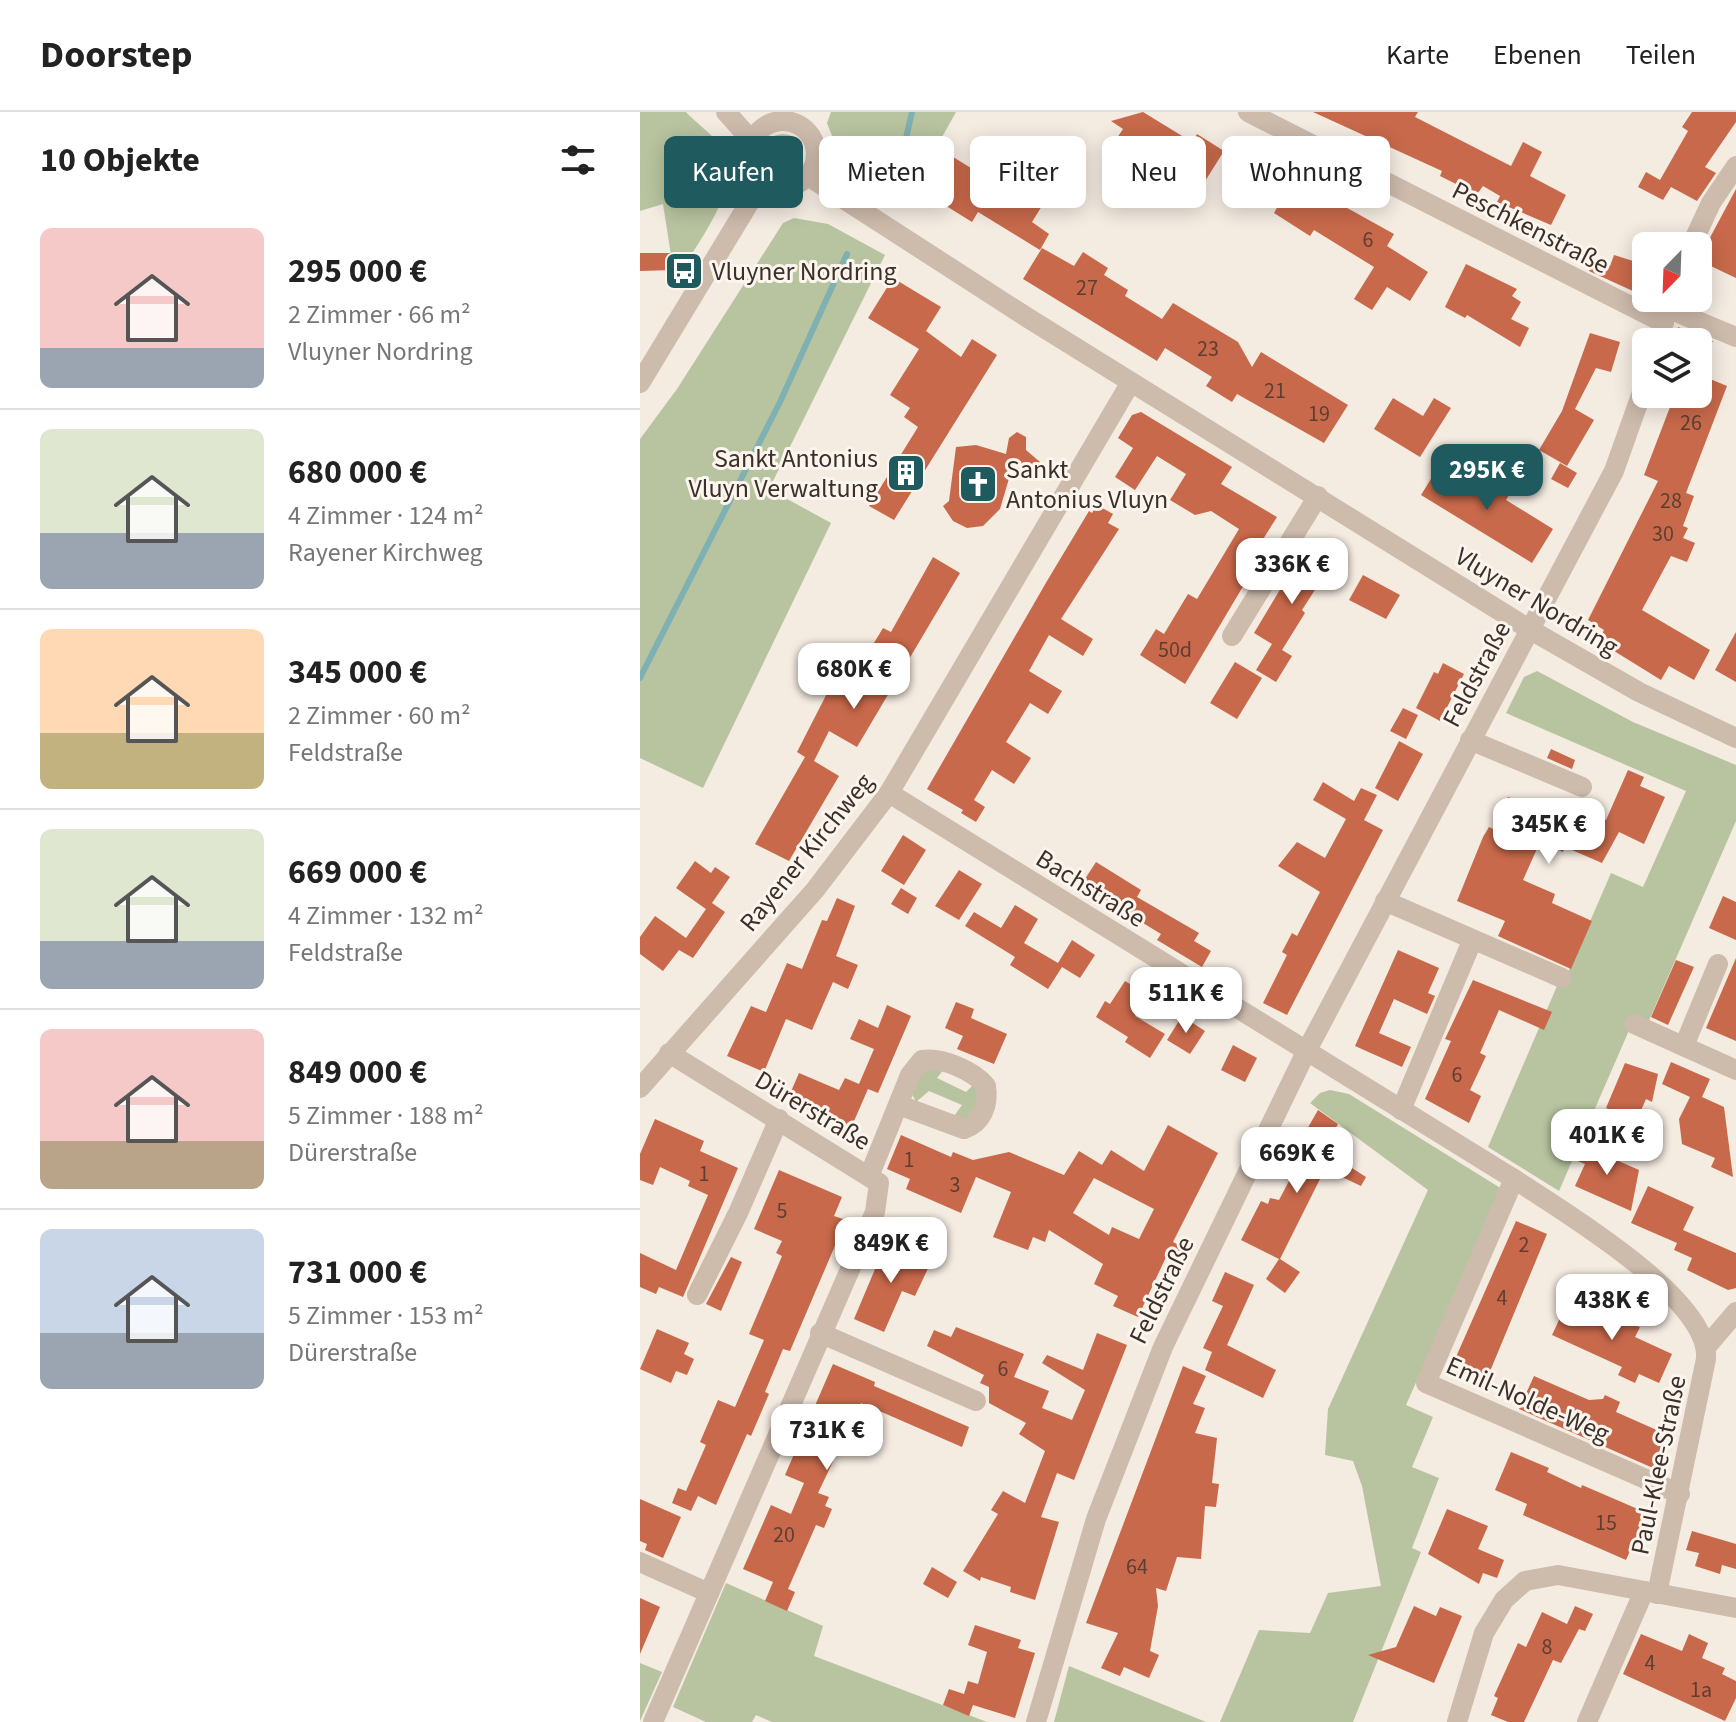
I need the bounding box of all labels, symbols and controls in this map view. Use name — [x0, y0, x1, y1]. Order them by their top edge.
text: Doorstep — [40, 28, 193, 82]
text: Karte — [1386, 35, 1449, 75]
text: Ebenen — [1493, 35, 1582, 75]
text: Teilen — [1626, 35, 1696, 75]
text: 10 Objekte — [40, 136, 200, 185]
chip: Kaufen — [664, 136, 803, 208]
chip: Mieten — [819, 136, 954, 208]
chip: Filter — [970, 136, 1086, 208]
chip: Neu — [1102, 136, 1206, 208]
chip: Wohnung — [1222, 136, 1390, 208]
icon: filters — [556, 138, 600, 182]
street label: Peschkenstraße — [1446, 172, 1616, 283]
house number: 6 — [1363, 224, 1374, 256]
north arrow — [1632, 232, 1712, 312]
map controls — [1632, 232, 1712, 408]
text: 295 000 € — [288, 247, 427, 296]
bus stop icon: Vluyner Nordring — [663, 250, 705, 292]
place label: Vluyner Nordring — [712, 253, 897, 290]
icon: home — [104, 260, 200, 356]
house number: 27 — [1076, 272, 1098, 304]
text: 2 Zimmer · 66 m² — [288, 296, 471, 333]
button: layers — [1632, 328, 1712, 408]
text: Vluyner Nordring — [288, 333, 473, 370]
house number: 23 — [1197, 333, 1219, 365]
house number: 21 — [1264, 375, 1286, 407]
house number: 19 — [1308, 398, 1330, 430]
house number: 26 — [1680, 407, 1702, 439]
place label: Sankt Antonius Vluyn Verwaltung — [688, 440, 878, 507]
pin: 295K € — [1422, 444, 1552, 512]
text: 680 000 € — [288, 448, 427, 497]
place label: Sankt Antonius Vluyn — [1006, 451, 1168, 518]
text: 295K € — [1449, 451, 1525, 488]
building icon: Sankt Antonius Vluyn Verwaltung — [885, 452, 927, 494]
icon: home — [104, 461, 200, 557]
church icon: Sankt Antonius Vluyn — [957, 463, 999, 505]
house number: 28 — [1660, 485, 1682, 517]
text: 4 Zimmer · 124 m² — [288, 497, 484, 534]
house number: 30 — [1652, 518, 1674, 550]
text: Rayener Kirchweg — [288, 534, 483, 571]
pin: 336K € — [1227, 538, 1357, 606]
street label: Vluyner Nordring — [1448, 538, 1625, 665]
text: 336K € — [1254, 545, 1330, 582]
street label: Feldstraße — [1433, 615, 1520, 734]
house number: 50d — [1158, 634, 1192, 666]
pin: 680K € — [789, 643, 919, 711]
text: 345 000 € — [288, 648, 427, 697]
text: 680K € — [816, 650, 892, 687]
icon: home — [104, 661, 200, 757]
text: 2 Zimmer · 60 m² — [288, 697, 471, 734]
text: Feldstraße — [288, 734, 403, 771]
street label: Rayener Kirchweg — [731, 765, 882, 940]
pin: 345K € — [1484, 798, 1614, 866]
text: 345K € — [1511, 805, 1587, 842]
street label: Bachstraße — [1029, 840, 1153, 937]
text: 669 000 € — [288, 848, 427, 897]
icon: home — [104, 861, 200, 957]
text: 4 Zimmer · 132 m² — [288, 897, 484, 934]
text: Feldstraße — [288, 934, 403, 971]
pin: 511K € — [1121, 967, 1251, 1035]
text: 511K € — [1148, 974, 1224, 1011]
text: 849 000 € — [288, 1048, 427, 1097]
house number: 6 — [1452, 1059, 1463, 1091]
icon: home — [104, 1061, 200, 1157]
street label: Dürerstraße — [748, 1061, 878, 1160]
text: 5 Zimmer · 188 m² — [288, 1097, 484, 1134]
pin: 401K € — [1542, 1109, 1672, 1177]
text: 401K € — [1569, 1116, 1645, 1153]
pin: 669K € — [1232, 1127, 1362, 1195]
text: Dürerstraße — [288, 1134, 417, 1171]
text: 669K € — [1259, 1134, 1335, 1171]
house number: 1 — [904, 1144, 914, 1176]
house number: 1 — [699, 1158, 709, 1190]
house number: 3 — [950, 1169, 960, 1201]
house number: 5 — [777, 1195, 787, 1227]
pin: 849K € — [826, 1217, 956, 1285]
text: 849K € — [853, 1224, 929, 1261]
house number: 2 — [1519, 1229, 1529, 1261]
street label: Feldstraße — [1120, 1230, 1203, 1350]
text: 731 000 € — [288, 1248, 427, 1297]
icon: home — [104, 1261, 200, 1357]
pin: 438K € — [1547, 1274, 1677, 1342]
text: 438K € — [1574, 1281, 1650, 1318]
house number: 4 — [1497, 1282, 1508, 1314]
text: 5 Zimmer · 153 m² — [288, 1297, 484, 1334]
text: Dürerstraße — [288, 1334, 417, 1371]
street label: Emil-Nolde-Weg — [1440, 1347, 1615, 1452]
house number: 6 — [998, 1353, 1009, 1385]
street label: Paul-Klee-Straße — [1621, 1372, 1696, 1558]
pin: 731K € — [762, 1404, 892, 1472]
text: 731K € — [789, 1411, 865, 1448]
house number: 15 — [1595, 1507, 1617, 1539]
house number: 20 — [773, 1519, 795, 1551]
house number: 64 — [1126, 1551, 1148, 1583]
house number: 8 — [1542, 1631, 1553, 1663]
house number: 4 — [1645, 1647, 1656, 1679]
house number: 1a — [1690, 1674, 1712, 1706]

